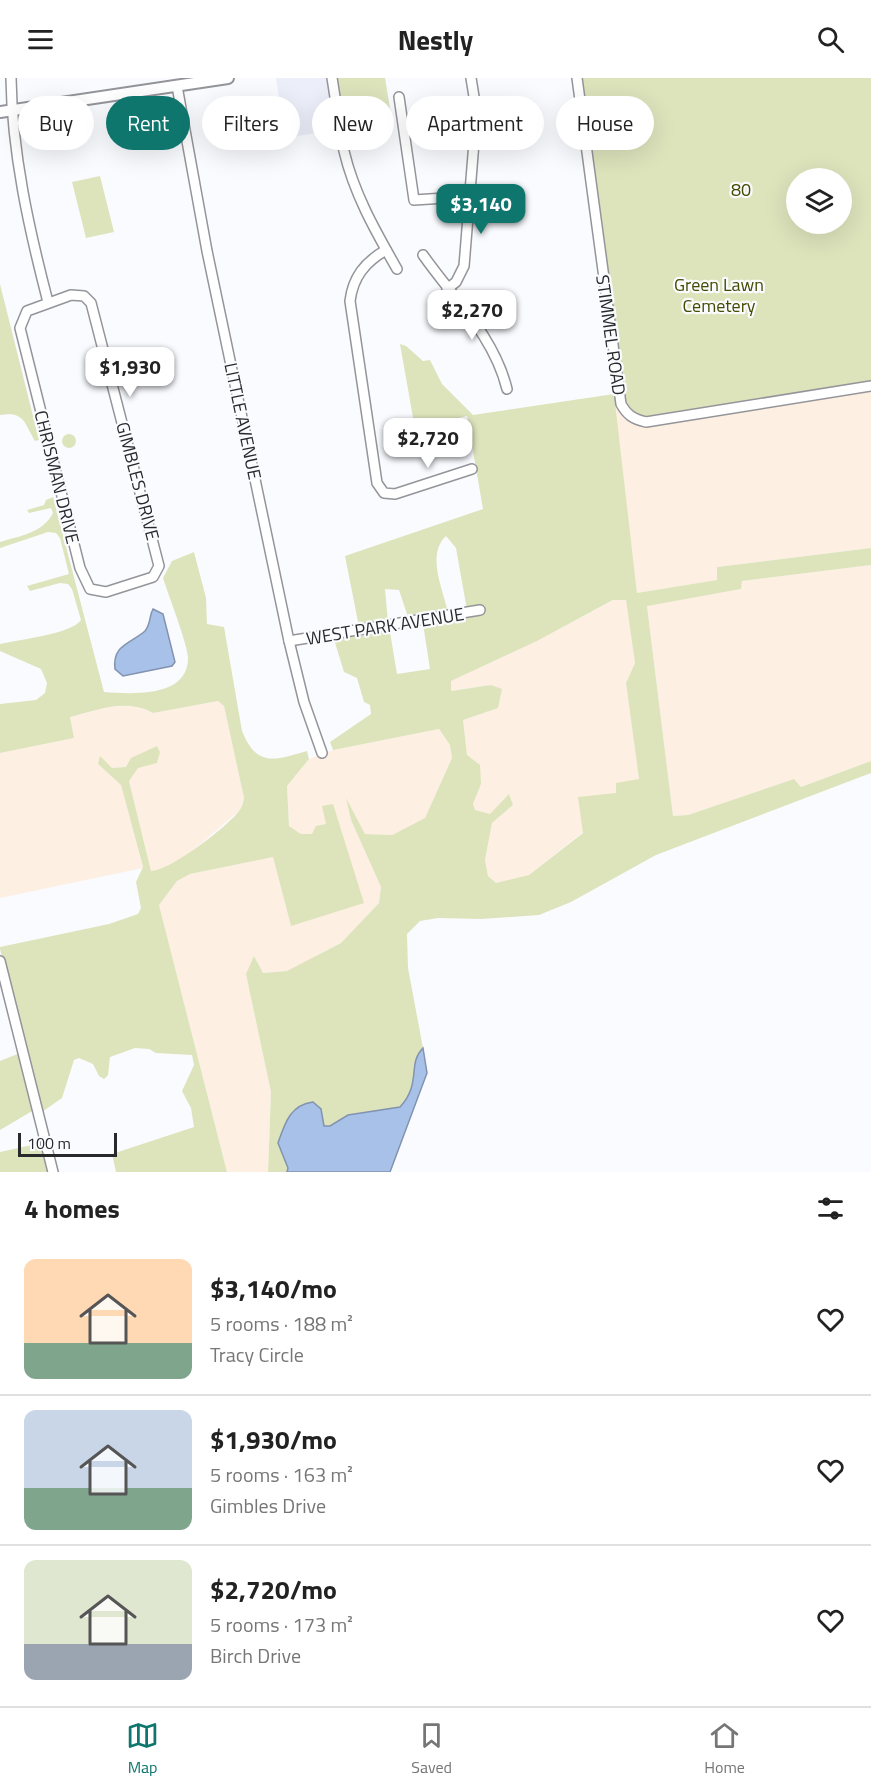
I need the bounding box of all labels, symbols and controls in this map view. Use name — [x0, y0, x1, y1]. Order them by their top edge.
text: Nestly — [398, 19, 473, 60]
icon: menu — [24, 23, 57, 56]
icon: search — [814, 23, 847, 56]
chip: Buy — [18, 96, 94, 150]
chip: Rent — [106, 96, 190, 150]
chip: Filters — [202, 96, 300, 150]
chip: New — [312, 96, 394, 150]
chip: Apartment — [406, 96, 544, 150]
chip: House — [556, 96, 654, 150]
map controls — [786, 168, 852, 234]
button: layers — [786, 168, 852, 234]
park label: 80 — [731, 176, 751, 203]
pin: $3,140 — [432, 184, 530, 235]
text: $3,140 — [450, 188, 512, 219]
park label: Green Lawn Cemetery — [674, 271, 764, 319]
street label: STIMMEL ROAD — [589, 273, 633, 397]
pin: $2,270 — [423, 290, 521, 341]
text: $2,270 — [441, 294, 503, 325]
pin: $1,930 — [81, 347, 179, 398]
text: $1,930 — [99, 351, 161, 382]
street label: LITTLE AVENUE — [217, 360, 269, 482]
street label: CHRISMAN DRIVE — [27, 407, 87, 547]
pin: $2,720 — [379, 418, 477, 469]
street label: GIMBLES DRIVE — [109, 419, 167, 543]
text: $2,720 — [397, 422, 459, 453]
street label: WEST PARK AVENUE — [304, 600, 466, 652]
scale bar — [18, 1130, 117, 1158]
text: 100 m — [27, 1131, 71, 1155]
text: 4 homes — [24, 1189, 120, 1228]
icon: filters — [814, 1192, 847, 1225]
text: $3,140/mo — [210, 1269, 337, 1308]
icon: home — [72, 1283, 144, 1355]
icon: heart — [814, 1303, 847, 1336]
text: 5 rooms · 188 m² — [210, 1308, 353, 1339]
text: Tracy Circle — [210, 1339, 304, 1370]
text: $1,930/mo — [210, 1420, 337, 1459]
icon: home — [72, 1434, 144, 1506]
icon: heart — [814, 1454, 847, 1487]
text: 5 rooms · 163 m² — [210, 1459, 353, 1490]
text: Gimbles Drive — [210, 1490, 326, 1521]
text: $2,720/mo — [210, 1570, 337, 1609]
icon: home — [72, 1584, 144, 1656]
icon: heart — [814, 1604, 847, 1637]
text: 5 rooms · 173 m² — [210, 1609, 353, 1640]
text: Birch Drive — [210, 1640, 301, 1671]
tab: Map — [126, 1719, 159, 1779]
tab: Saved — [411, 1719, 452, 1779]
tab: Home — [704, 1719, 745, 1779]

